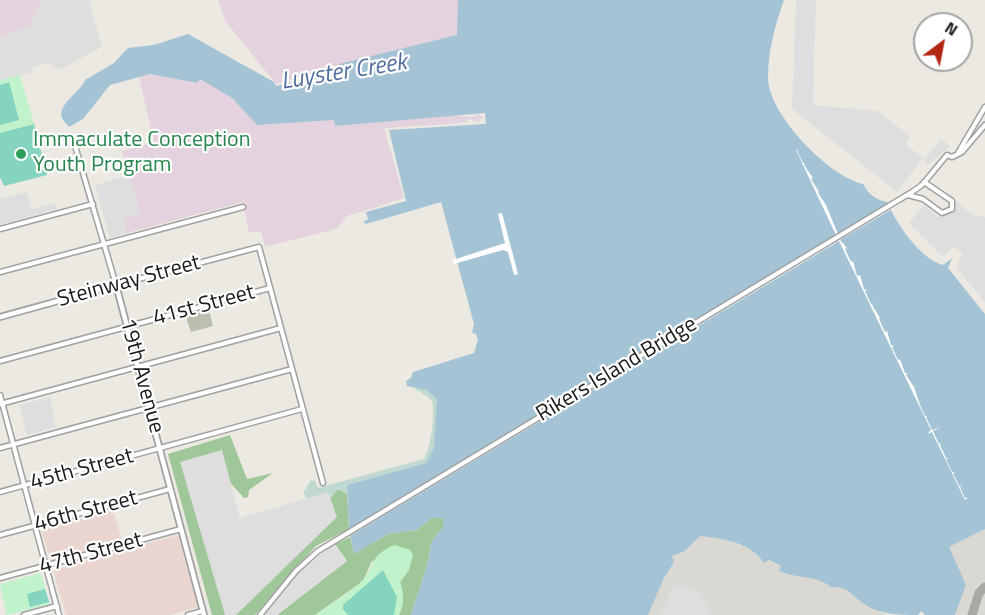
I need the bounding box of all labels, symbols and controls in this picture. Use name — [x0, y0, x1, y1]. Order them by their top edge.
north arrow — [913, 12, 973, 72]
text: N — [940, 15, 963, 42]
water label: Luyster Creek — [279, 49, 409, 97]
place label: Immaculate Conception Youth Program — [33, 128, 251, 180]
marker: Immaculate Conception Youth Program — [14, 147, 28, 161]
street label: Steinway Street — [55, 250, 203, 314]
street label: 41st Street — [150, 280, 258, 332]
street label: Rikers Island Bridge — [532, 312, 702, 428]
street label: 19th Avenue — [113, 316, 169, 436]
street label: 45th Street — [28, 444, 136, 496]
street label: 46th Street — [32, 486, 140, 538]
street label: 47th Street — [37, 528, 145, 580]

